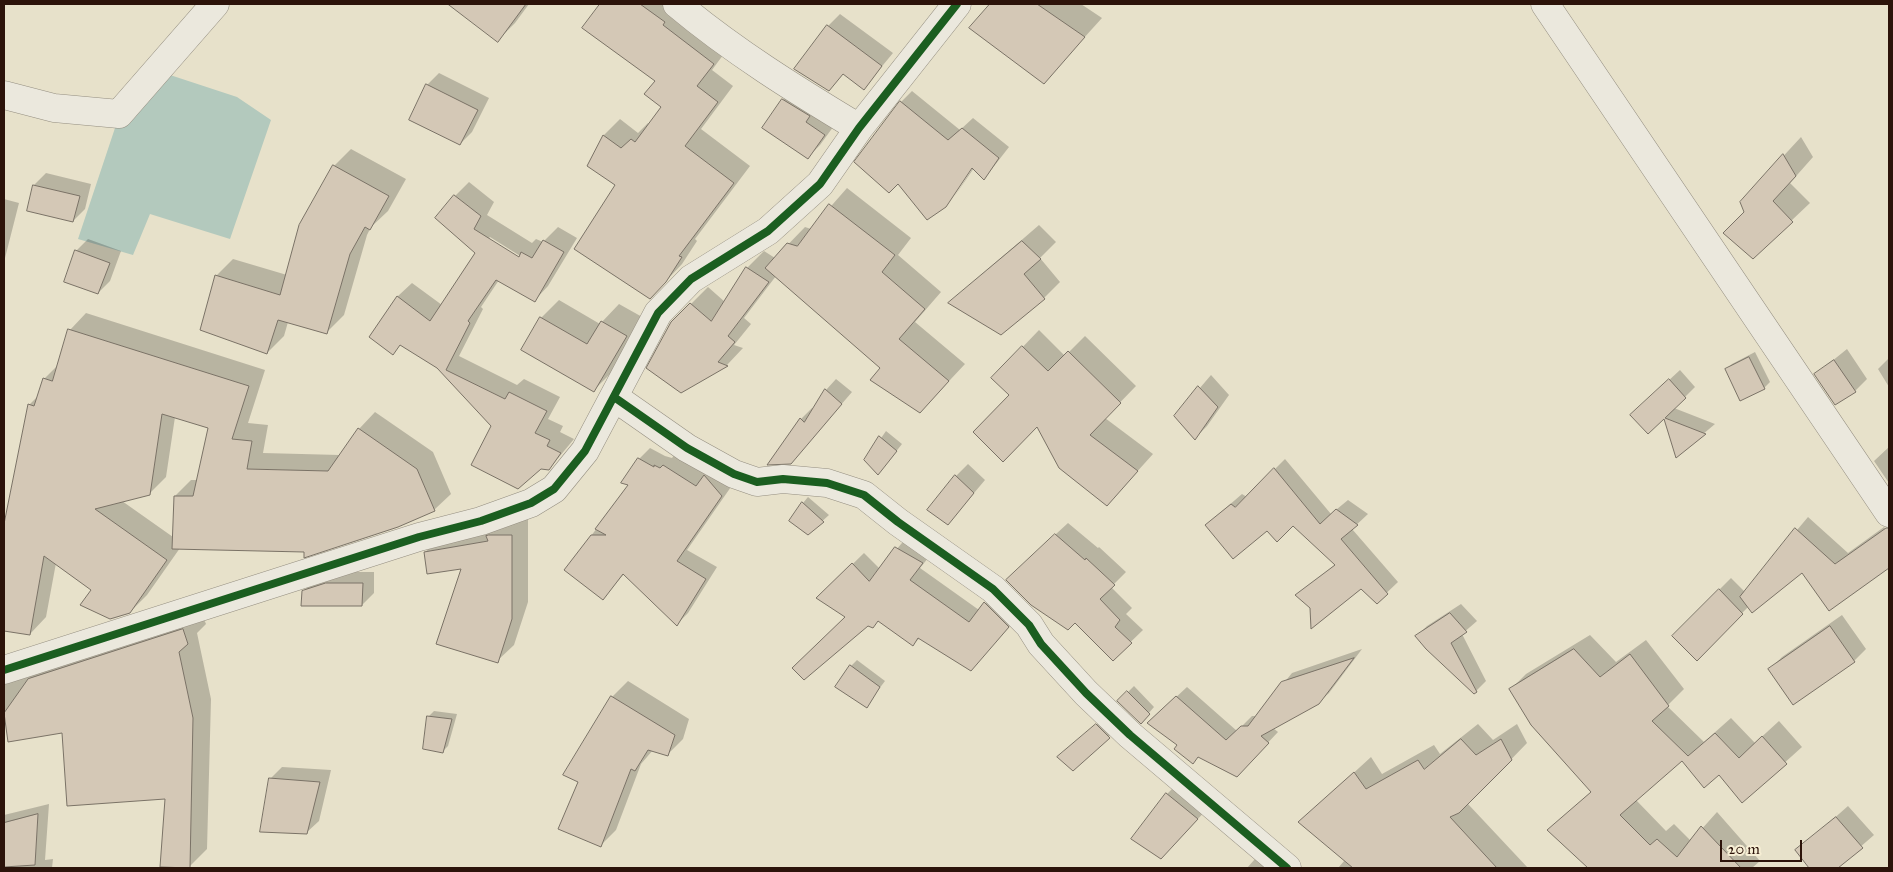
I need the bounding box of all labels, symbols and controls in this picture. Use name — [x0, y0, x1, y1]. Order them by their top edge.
scale bar — [1723, 830, 1806, 862]
text: 20 m — [1728, 840, 1760, 858]

